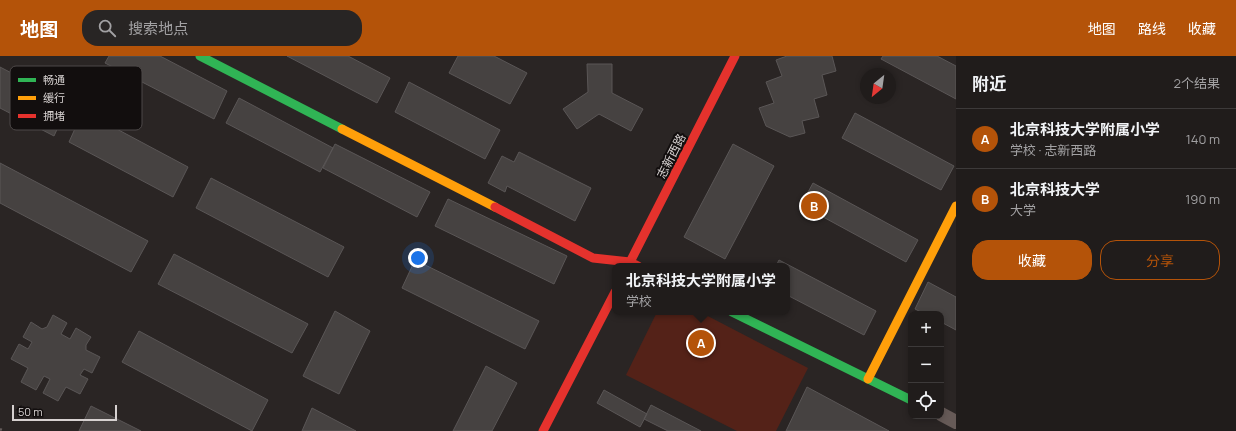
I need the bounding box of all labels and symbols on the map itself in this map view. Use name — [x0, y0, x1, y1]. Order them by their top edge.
legend — [10, 66, 142, 130]
north arrow — [860, 68, 896, 104]
text: 畅通 — [43, 72, 65, 87]
text: 缓行 — [43, 90, 65, 105]
text: 拥堵 — [43, 108, 65, 123]
street label: 志新西路 — [653, 131, 689, 181]
pin: B — [801, 191, 827, 221]
your location — [408, 248, 428, 268]
pin: A — [688, 328, 714, 358]
scale bar — [12, 403, 117, 422]

